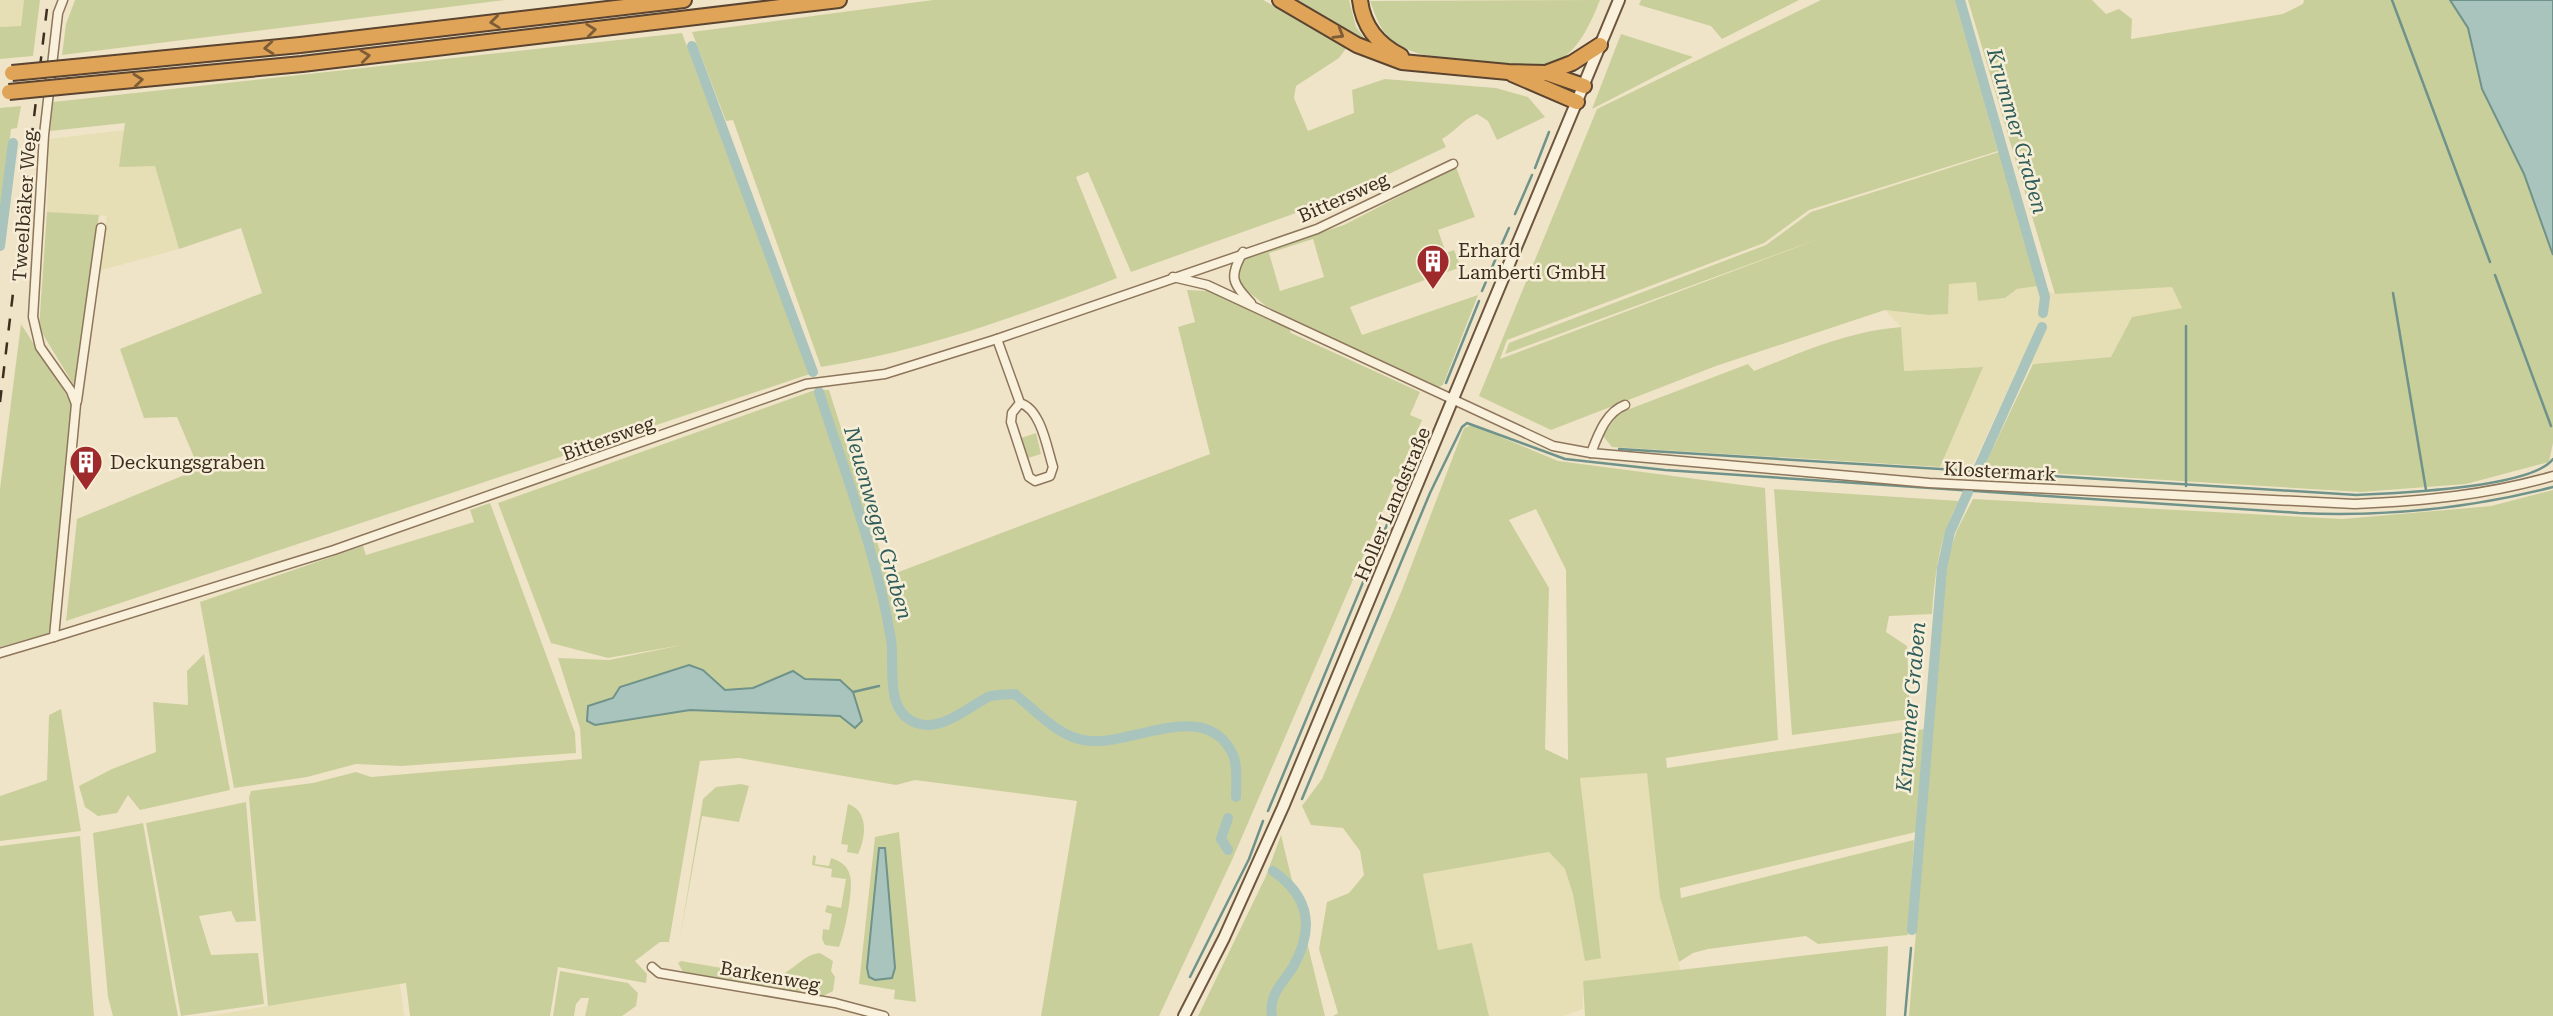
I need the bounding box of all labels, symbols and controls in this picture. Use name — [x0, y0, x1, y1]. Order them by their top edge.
one-way arrow — [489, 15, 501, 30]
one-way arrow — [585, 22, 596, 37]
one-way arrow — [1331, 26, 1344, 39]
one-way arrow — [263, 41, 275, 56]
water label: Krummer Graben — [1982, 44, 2052, 217]
one-way arrow — [359, 49, 370, 64]
one-way arrow — [133, 73, 144, 88]
street label: Tweelbäker Weg — [8, 130, 41, 282]
street label: Bittersweg — [1294, 167, 1392, 228]
place label: Erhard Lamberti GmbH — [1458, 239, 1606, 284]
building icon: Erhard Lamberti GmbH — [1414, 242, 1452, 291]
street label: Bittersweg — [559, 411, 658, 466]
water label: Neuenweger Graben — [839, 423, 917, 622]
street label: Holler Landstraße — [1350, 424, 1435, 585]
building icon: Deckungsgraben — [67, 443, 105, 492]
place label: Deckungsgraben — [110, 451, 265, 474]
street label: Klostermark — [1943, 457, 2057, 486]
water label: Krummer Graben — [1892, 621, 1930, 794]
street label: Barkenweg — [718, 956, 822, 997]

